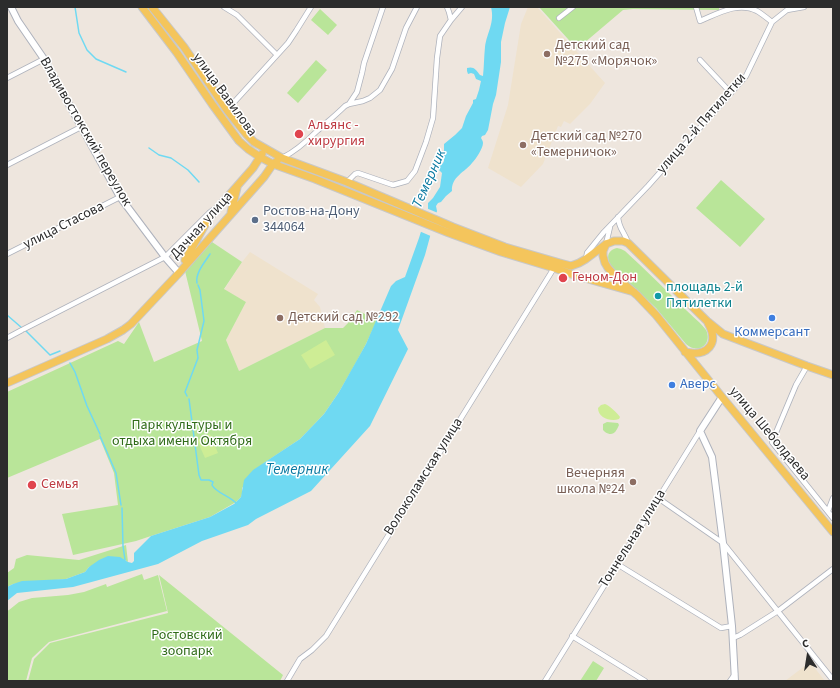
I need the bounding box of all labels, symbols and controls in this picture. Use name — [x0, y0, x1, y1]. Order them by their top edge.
place label: Детский сад №275 «Морячок» — [555, 38, 657, 70]
marker: Детский сад №275 «Морячок» — [542, 49, 552, 59]
street label: улица Вавилова — [188, 50, 260, 140]
street label: Владивостокский переулок — [35, 54, 135, 210]
street label: улица 2-й Пятилетки — [654, 70, 750, 178]
place label: Альянс - хирургия — [308, 118, 365, 150]
marker: Альянс - хирургия — [293, 128, 305, 140]
place label: Детский сад №270 «Темерничок» — [531, 129, 642, 162]
marker: Детский сад №270 «Темерничок» — [518, 140, 528, 150]
water label: Темерник — [409, 147, 451, 211]
street label: Дачная улица — [167, 189, 237, 263]
street label: улица Стасова — [21, 199, 107, 253]
place label: Ростов-на-Дону 344064 — [263, 204, 360, 236]
marker: Ростов-на-Дону 344064 — [250, 215, 260, 225]
place label: Геном-Дон — [572, 270, 637, 286]
marker: Геном-Дон — [557, 272, 569, 284]
place label: площадь 2-й Пятилетки — [666, 280, 743, 312]
marker: площадь 2-й Пятилетки — [653, 291, 663, 301]
place label: Детский сад №292 — [288, 310, 399, 326]
marker: Детский сад №292 — [275, 313, 285, 323]
marker: Коммерсант — [767, 313, 777, 323]
place label: Коммерсант — [734, 325, 810, 341]
place label: Аверс — [680, 377, 716, 393]
marker: Аверс — [667, 380, 677, 390]
street label: улица Шеболдаева — [725, 384, 813, 484]
street label: Волоколамская улица — [381, 415, 467, 539]
park label: Парк культуры и отдыха имени Октября — [112, 418, 252, 450]
water label: Темерник — [266, 462, 328, 480]
place label: Вечерняя школа №24 — [557, 466, 625, 498]
place label: Семья — [41, 477, 79, 493]
marker: Вечерняя школа №24 — [628, 477, 638, 487]
marker: Семья — [26, 479, 38, 491]
street label: Тоннельная улица — [596, 487, 670, 591]
park label: Ростовский зоопарк — [151, 628, 223, 660]
north arrow — [788, 636, 828, 676]
text: С — [801, 636, 810, 652]

